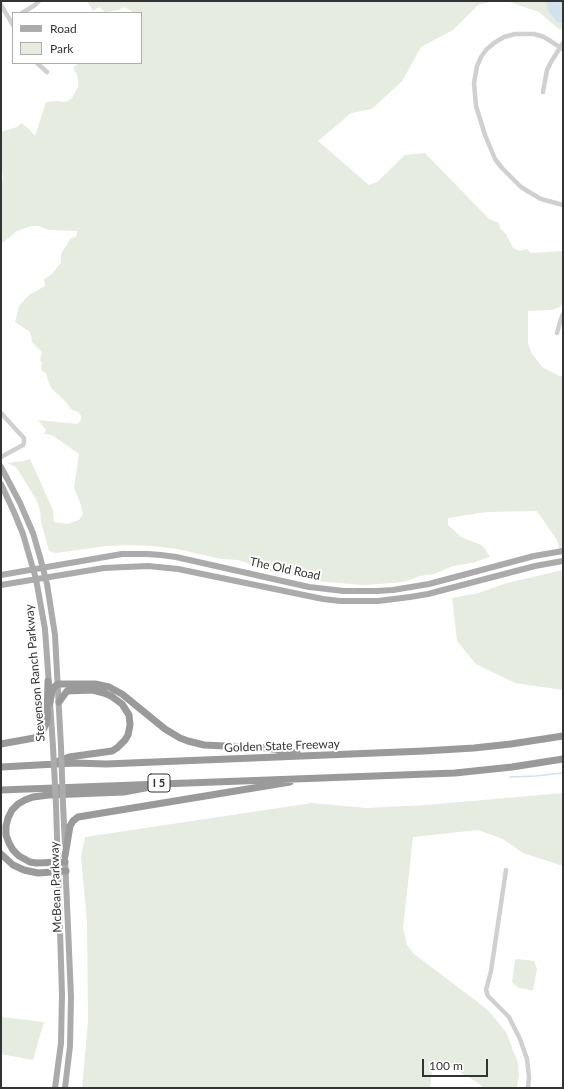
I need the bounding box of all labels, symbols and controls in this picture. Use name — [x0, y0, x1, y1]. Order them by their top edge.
legend — [12, 12, 142, 64]
text: Road — [50, 21, 77, 36]
text: Park — [50, 41, 73, 56]
street label: The Old Road — [248, 554, 322, 584]
street label: Stevenson Ranch Parkway — [22, 604, 48, 742]
street label: Golden State Freeway — [224, 737, 340, 755]
road number: I 5 — [148, 774, 170, 792]
street label: McBean Parkway — [47, 841, 65, 933]
scale bar — [424, 1051, 490, 1077]
text: 100 m — [429, 1058, 463, 1073]

